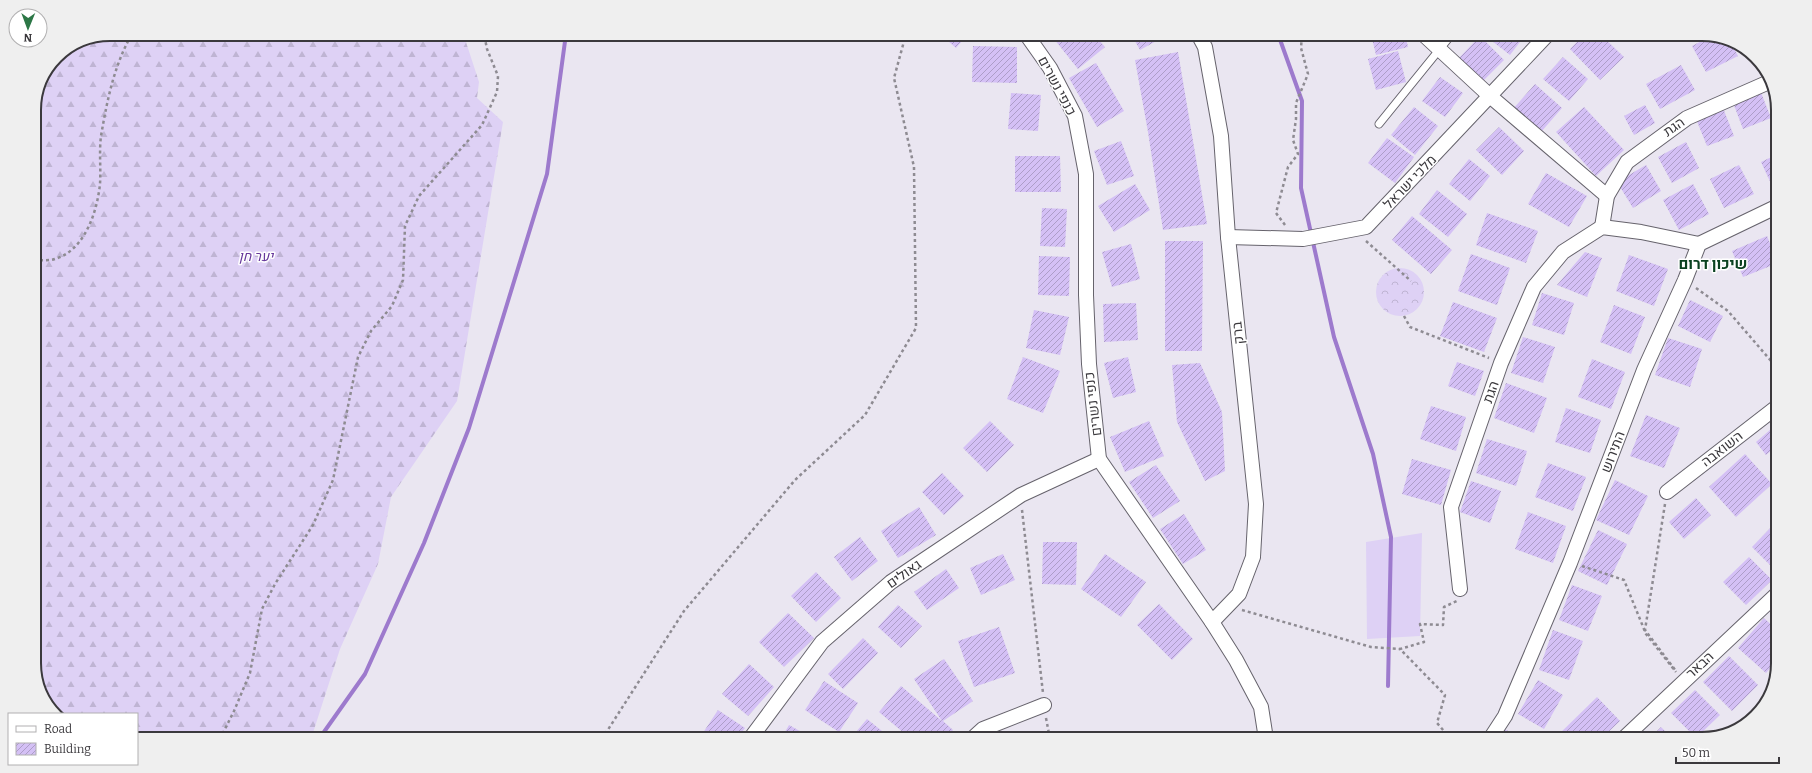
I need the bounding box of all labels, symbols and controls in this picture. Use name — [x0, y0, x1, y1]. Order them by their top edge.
north arrow — [8, 8, 48, 48]
text: N — [23, 31, 32, 44]
street label: כנפי נשרים — [1034, 53, 1080, 119]
street label: הגת — [1660, 114, 1688, 140]
street label: מלכי ישראל — [1380, 151, 1440, 213]
park label: יער חן — [239, 248, 275, 265]
district label: שיכון דרום — [1679, 255, 1747, 273]
street label: ברק — [1228, 320, 1248, 345]
street label: כנפי נשרים — [1081, 371, 1105, 437]
street label: הגת — [1479, 379, 1503, 405]
street label: השואבה — [1698, 428, 1746, 470]
street label: התירוש — [1597, 429, 1629, 475]
street label: גאולים — [883, 556, 925, 592]
street label: הבאר — [1683, 648, 1717, 682]
legend — [8, 713, 138, 765]
text: Road — [44, 722, 72, 736]
scale bar — [1676, 739, 1779, 765]
text: Building — [44, 742, 91, 756]
text: 50 m — [1682, 746, 1711, 760]

